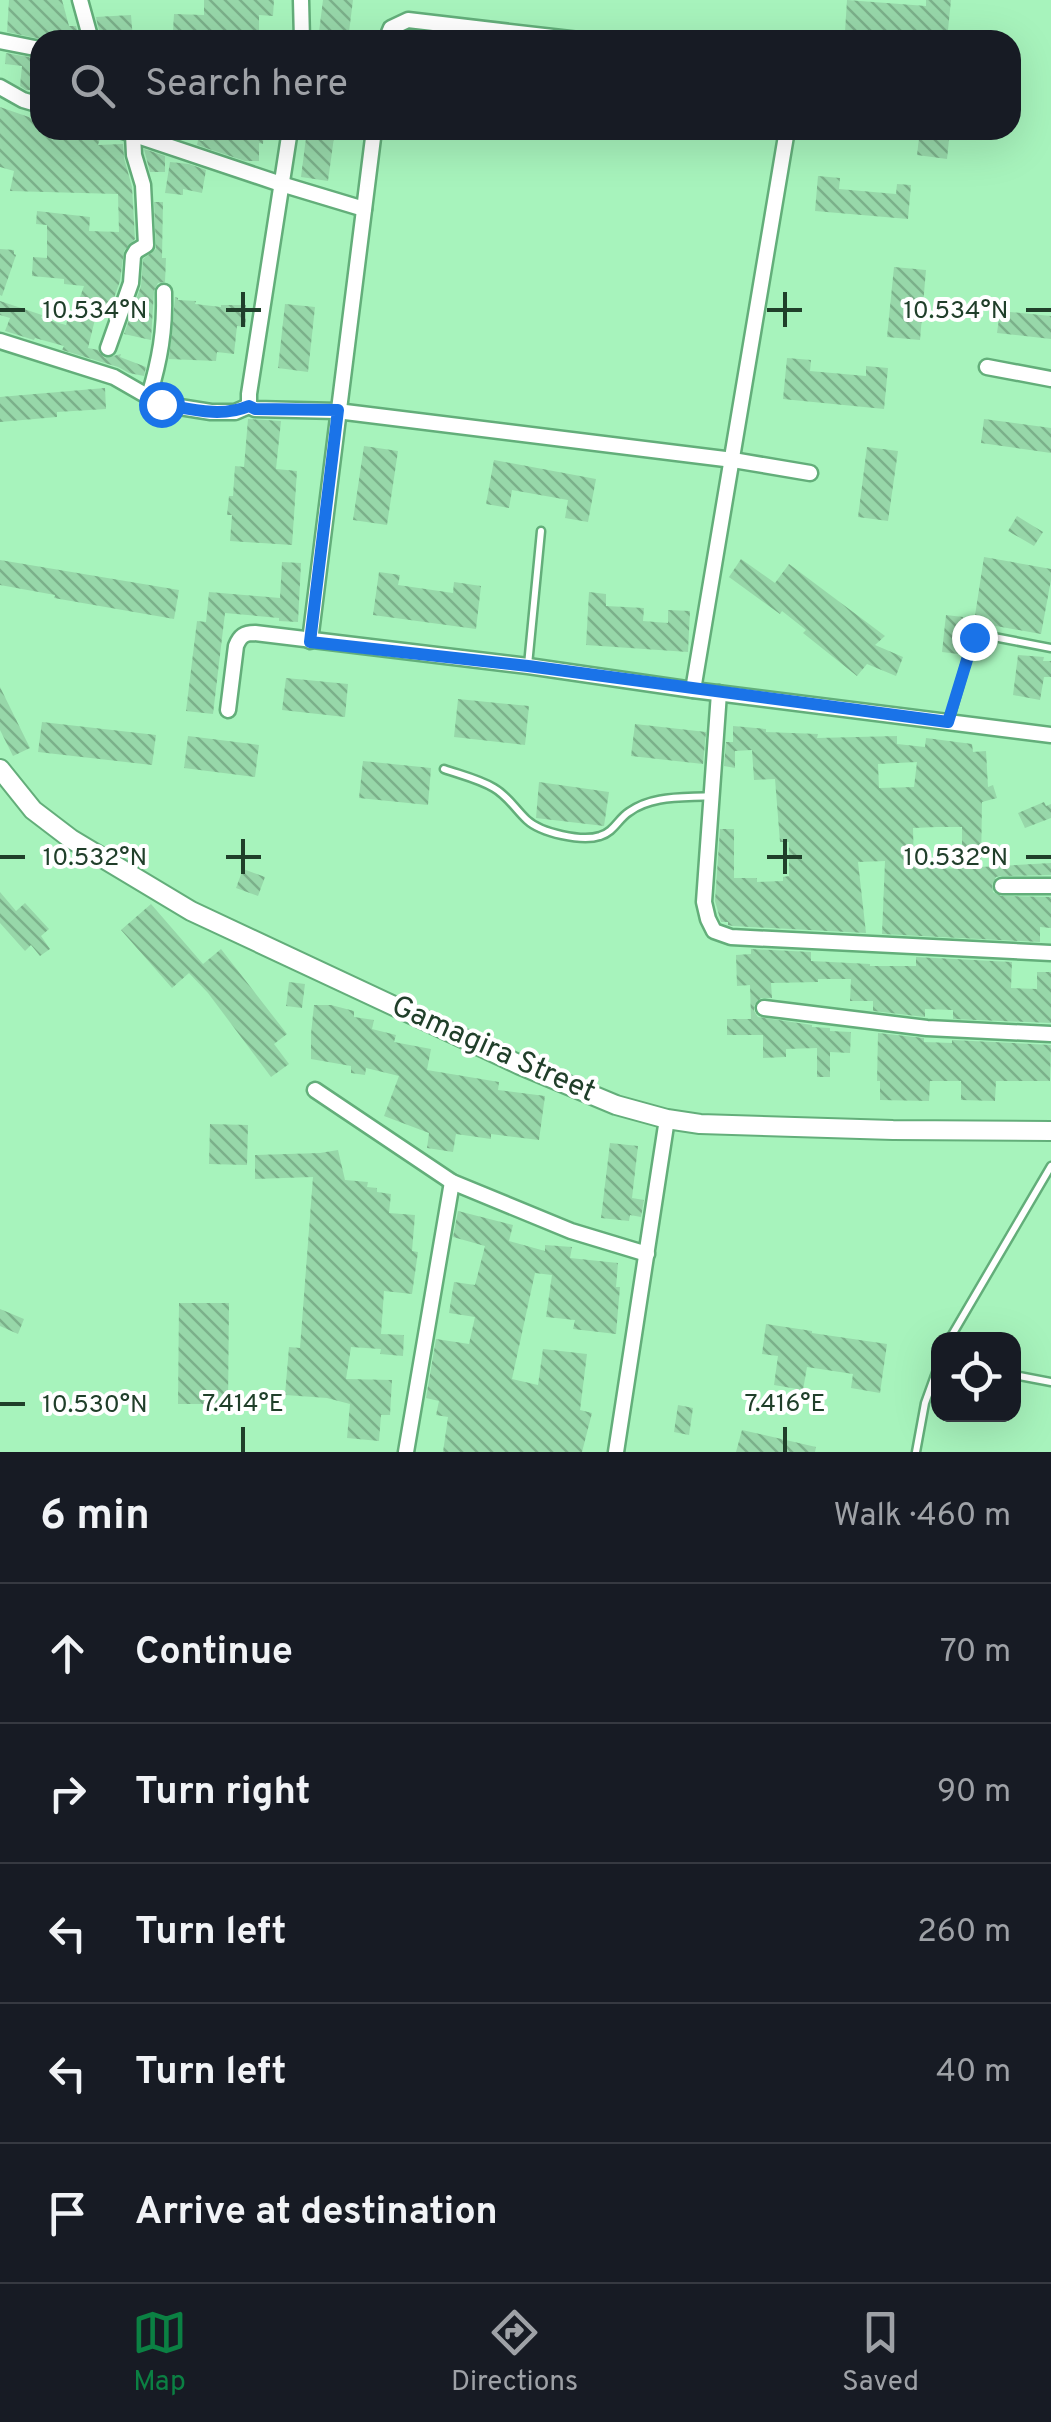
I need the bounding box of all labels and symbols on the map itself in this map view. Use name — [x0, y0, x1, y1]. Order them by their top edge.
text: 10.534°N — [42, 296, 148, 328]
text: 10.534°N — [903, 296, 1009, 328]
route start — [139, 382, 185, 428]
route end — [952, 615, 998, 661]
text: 10.532°N — [43, 843, 147, 875]
text: 10.532°N — [904, 843, 1008, 875]
street label: Gamagira Street — [385, 988, 601, 1112]
text: 7.414°E — [202, 1389, 284, 1421]
text: 7.416°E — [744, 1389, 826, 1421]
text: 10.530°N — [42, 1390, 148, 1422]

